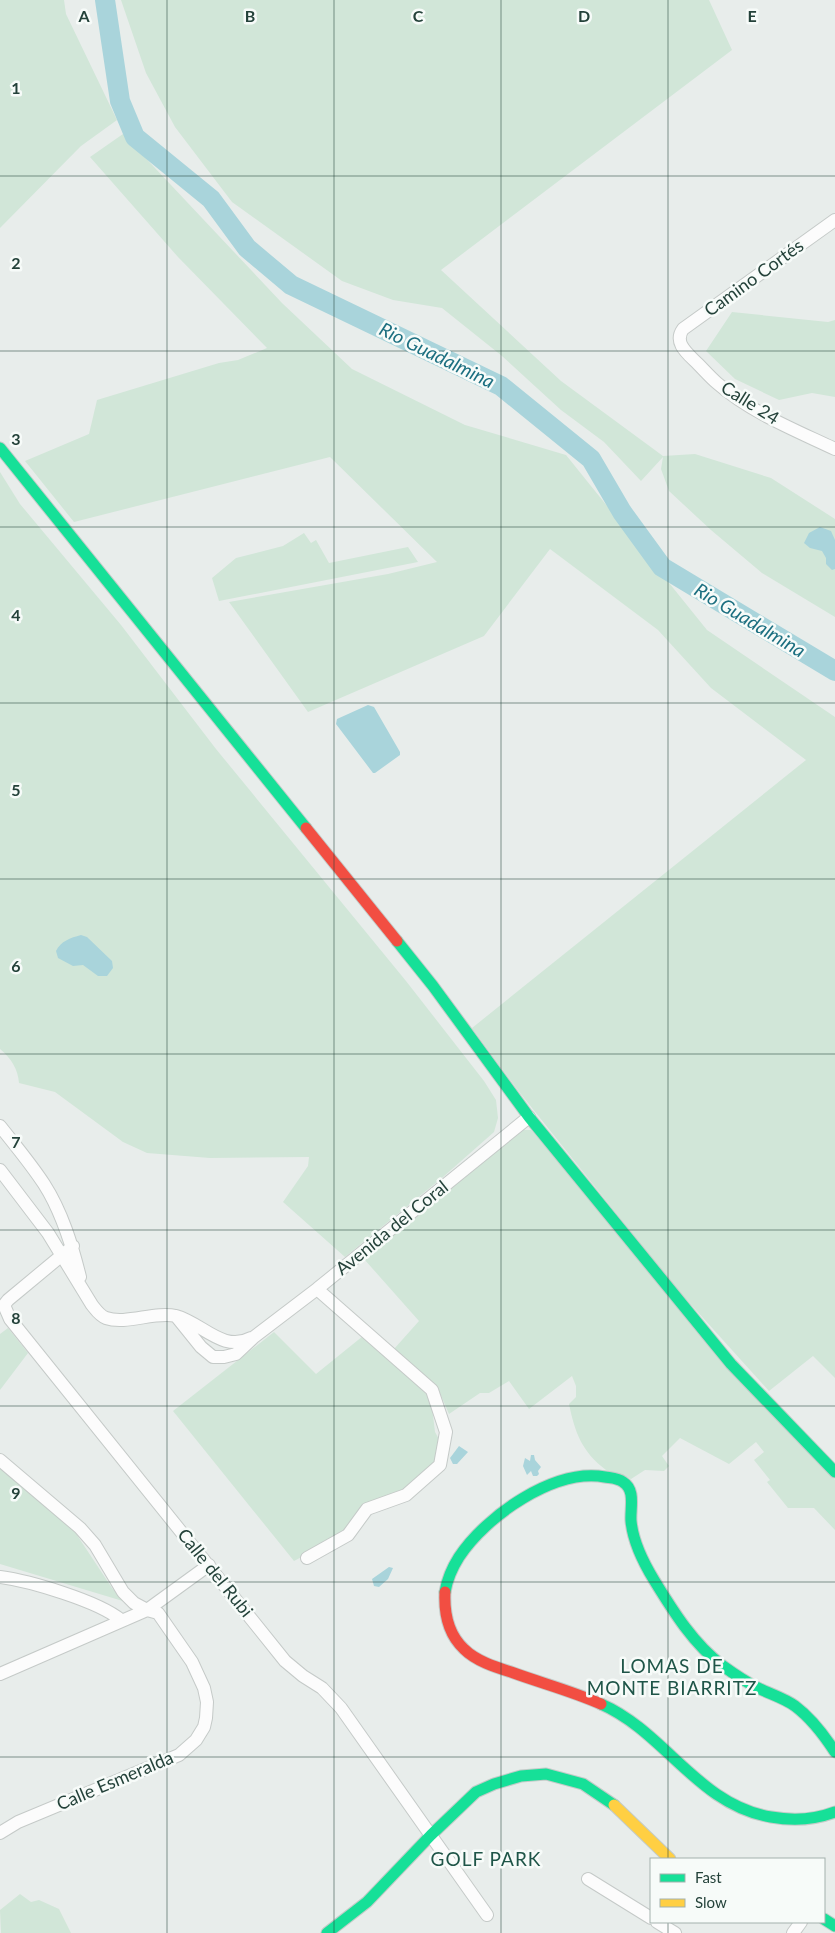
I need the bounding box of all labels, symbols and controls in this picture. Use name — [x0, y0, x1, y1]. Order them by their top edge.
text: A — [77, 6, 90, 25]
text: B — [245, 6, 255, 25]
text: C — [413, 6, 424, 25]
text: D — [578, 6, 590, 25]
text: E — [747, 6, 757, 25]
text: 1 — [11, 78, 21, 97]
street label: Camino Cortés — [700, 234, 807, 321]
text: 2 — [11, 253, 21, 272]
water label: Rio Guadalmina — [376, 317, 499, 392]
street label: Calle 24 — [717, 376, 784, 429]
text: 3 — [11, 429, 21, 448]
water label: Rio Guadalmina — [691, 577, 810, 662]
text: 4 — [11, 605, 21, 624]
text: 5 — [11, 780, 21, 799]
text: 6 — [11, 956, 21, 975]
text: 7 — [11, 1132, 21, 1151]
street label: Avenida del Coral — [331, 1175, 452, 1279]
text: 8 — [11, 1308, 21, 1327]
text: 9 — [11, 1483, 21, 1502]
street label: Calle del Rubi — [173, 1524, 258, 1621]
district label: LOMAS DE MONTE BIARRITZ — [587, 1654, 757, 1699]
street label: Calle Esmeralda — [53, 1746, 176, 1815]
district label: GOLF PARK — [431, 1847, 541, 1870]
legend — [650, 1858, 825, 1923]
text: Fast — [695, 1868, 722, 1886]
text: Slow — [695, 1893, 727, 1911]

